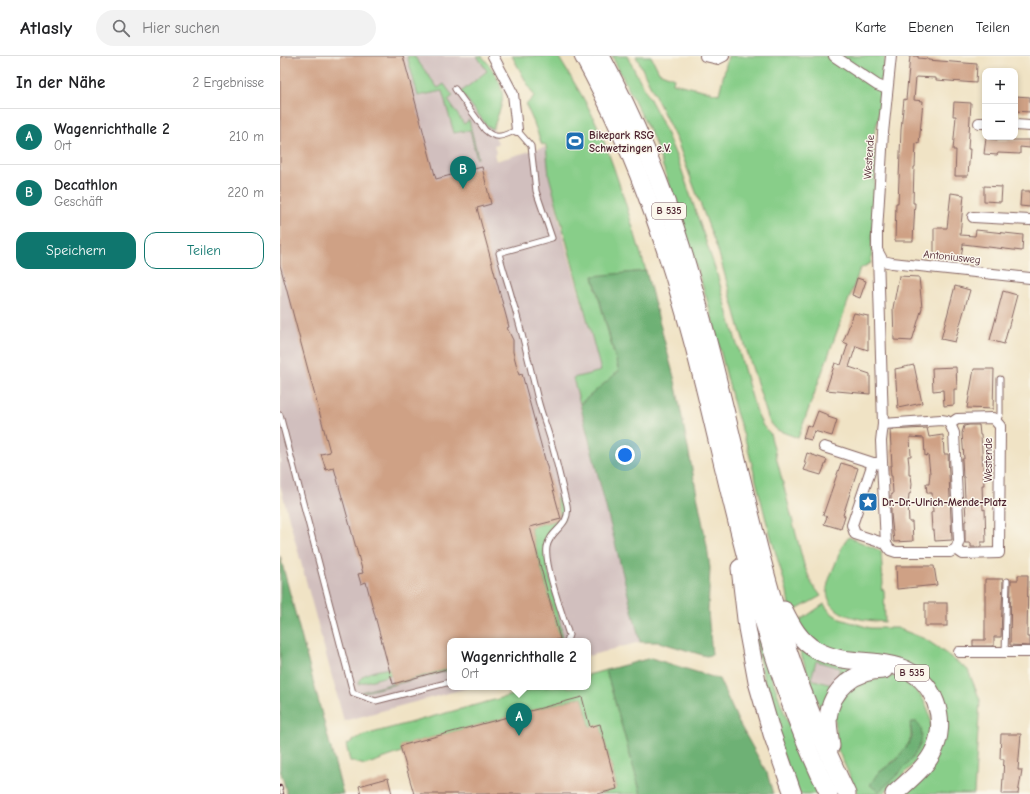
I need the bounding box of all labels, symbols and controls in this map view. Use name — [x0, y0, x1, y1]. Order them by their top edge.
search box — [96, 10, 376, 46]
text: Atlasly — [20, 17, 72, 39]
icon: search — [110, 17, 132, 39]
text: Hier suchen — [142, 19, 220, 37]
text: Karte — [855, 19, 886, 36]
text: Ebenen — [908, 19, 954, 36]
text: Teilen — [976, 19, 1010, 36]
map controls — [982, 68, 1018, 140]
button: + — [982, 68, 1018, 104]
text: In der Nähe — [16, 73, 105, 92]
text: 2 Ergebnisse — [192, 75, 264, 90]
button: − — [982, 104, 1018, 140]
text: Wagenrichthalle 2 — [54, 120, 170, 138]
text: A — [25, 129, 33, 144]
text: 210 m — [229, 129, 264, 144]
place label: Bikepark RSG Schwetzingen e.V. — [589, 129, 671, 155]
sports icon: Bikepark RSG Schwetzingen e.V. — [564, 130, 586, 152]
street label: Westende — [861, 134, 877, 180]
text: Ort — [54, 138, 71, 153]
pin: B — [450, 156, 476, 189]
text: Decathlon — [54, 176, 118, 194]
text: B — [25, 185, 33, 200]
text: 220 m — [227, 185, 264, 200]
text: Geschäft — [54, 194, 102, 209]
road number: B 535 — [652, 203, 686, 219]
button: Speichern — [16, 232, 136, 269]
button: Teilen — [144, 232, 264, 269]
street label: Antoniusweg — [923, 248, 981, 266]
street label: Westende — [982, 437, 995, 482]
your location — [615, 445, 635, 465]
place icon: Dr.-Dr.-Ulrich-Mende-Platz — [857, 491, 879, 513]
place label: Dr.-Dr.-Ulrich-Mende-Platz — [882, 496, 1007, 509]
popup — [447, 638, 591, 690]
text: Wagenrichthalle 2 — [461, 648, 577, 666]
road number: B 535 — [895, 665, 929, 681]
text: Ort — [461, 666, 478, 681]
pin: A — [506, 703, 532, 736]

